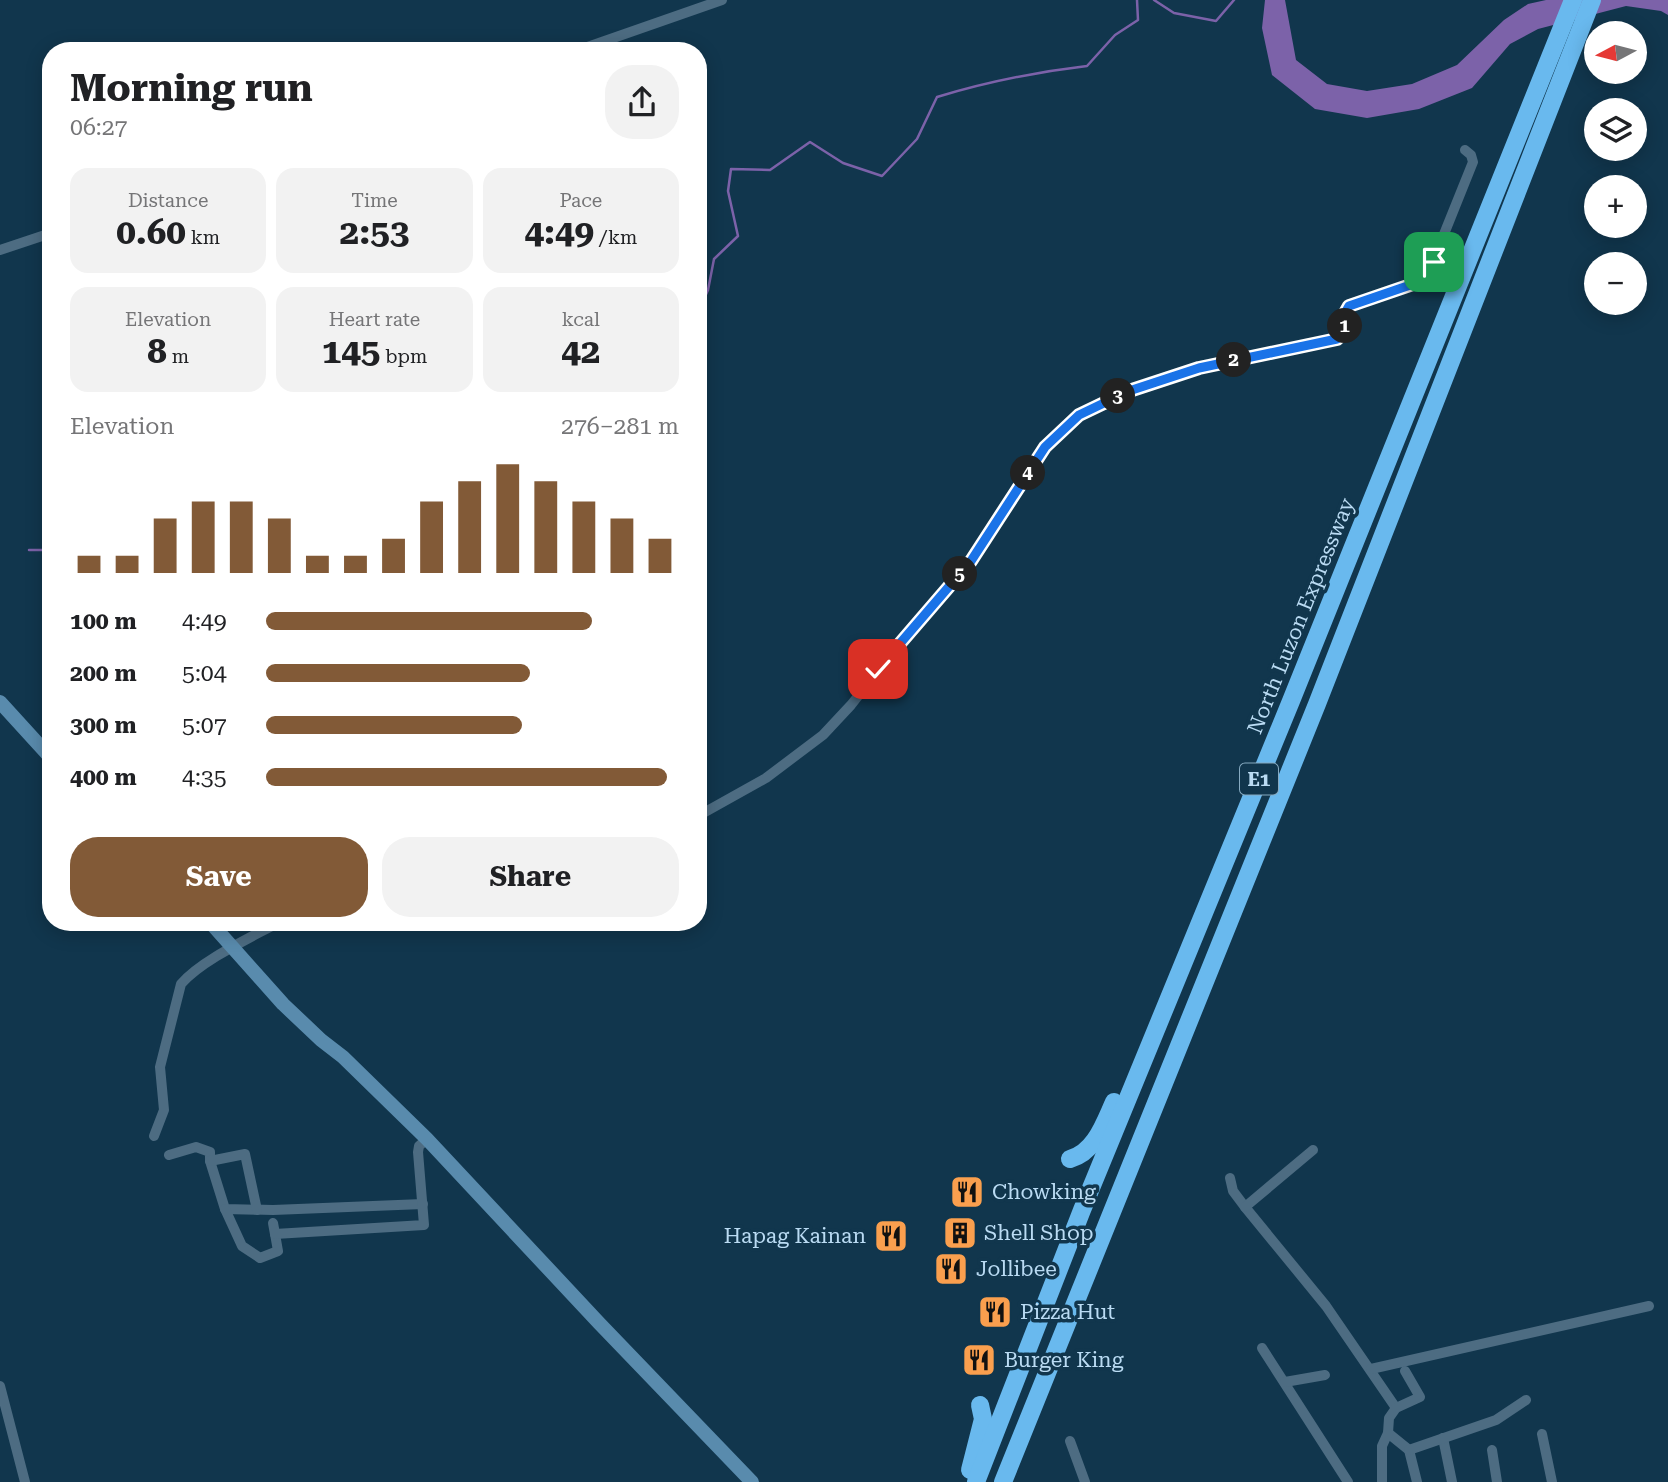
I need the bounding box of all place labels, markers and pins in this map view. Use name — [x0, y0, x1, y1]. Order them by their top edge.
pin — [1404, 232, 1464, 292]
pin: 1 — [1328, 308, 1362, 344]
pin: 2 — [1216, 342, 1252, 378]
pin: 3 — [1100, 378, 1136, 414]
pin: 4 — [1010, 456, 1046, 490]
pin: 5 — [942, 556, 978, 592]
pin — [848, 639, 908, 699]
restaurant icon: Chowking — [948, 1173, 986, 1211]
place label: Chowking — [992, 1180, 1096, 1204]
building icon: Shell Shop — [941, 1214, 979, 1252]
restaurant icon: Hapag Kainan — [872, 1217, 910, 1255]
place label: Shell Shop — [984, 1221, 1094, 1245]
place label: Hapag Kainan — [724, 1224, 866, 1248]
restaurant icon: Jollibee — [932, 1250, 970, 1288]
place label: Jollibee — [976, 1257, 1057, 1281]
restaurant icon: Pizza Hut — [976, 1293, 1014, 1331]
place label: Pizza Hut — [1020, 1300, 1115, 1324]
restaurant icon: Burger King — [960, 1341, 998, 1379]
place label: Burger King — [1004, 1348, 1124, 1372]

